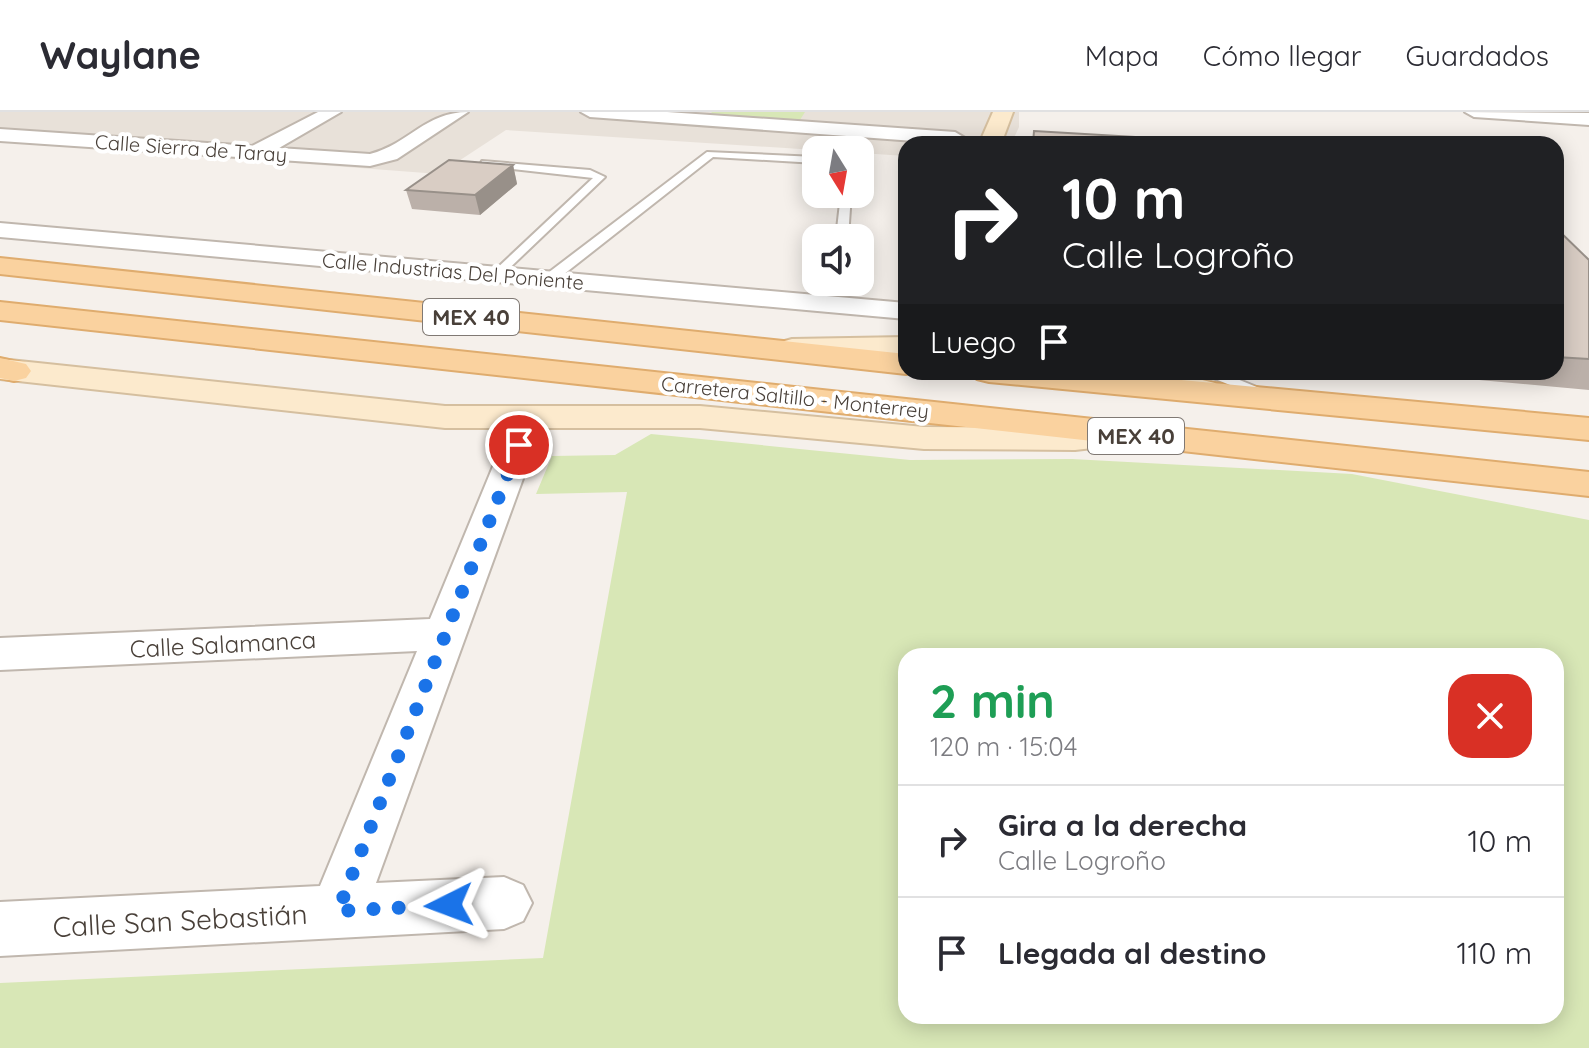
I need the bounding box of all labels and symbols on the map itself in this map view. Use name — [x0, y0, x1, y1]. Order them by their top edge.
street label: Calle Sierra de Taray — [94, 129, 288, 167]
north arrow — [802, 136, 874, 208]
street label: Calle Industrias Del Poniente — [321, 247, 585, 295]
road number: MEX 40 — [423, 299, 519, 335]
street label: Carretera Saltillo - Monterrey — [660, 371, 930, 423]
pin — [485, 411, 553, 479]
road number: MEX 40 — [1088, 418, 1184, 454]
street label: Calle Salamanca — [129, 624, 317, 664]
position arrow — [407, 863, 491, 947]
street label: Calle San Sebastián — [52, 896, 308, 944]

